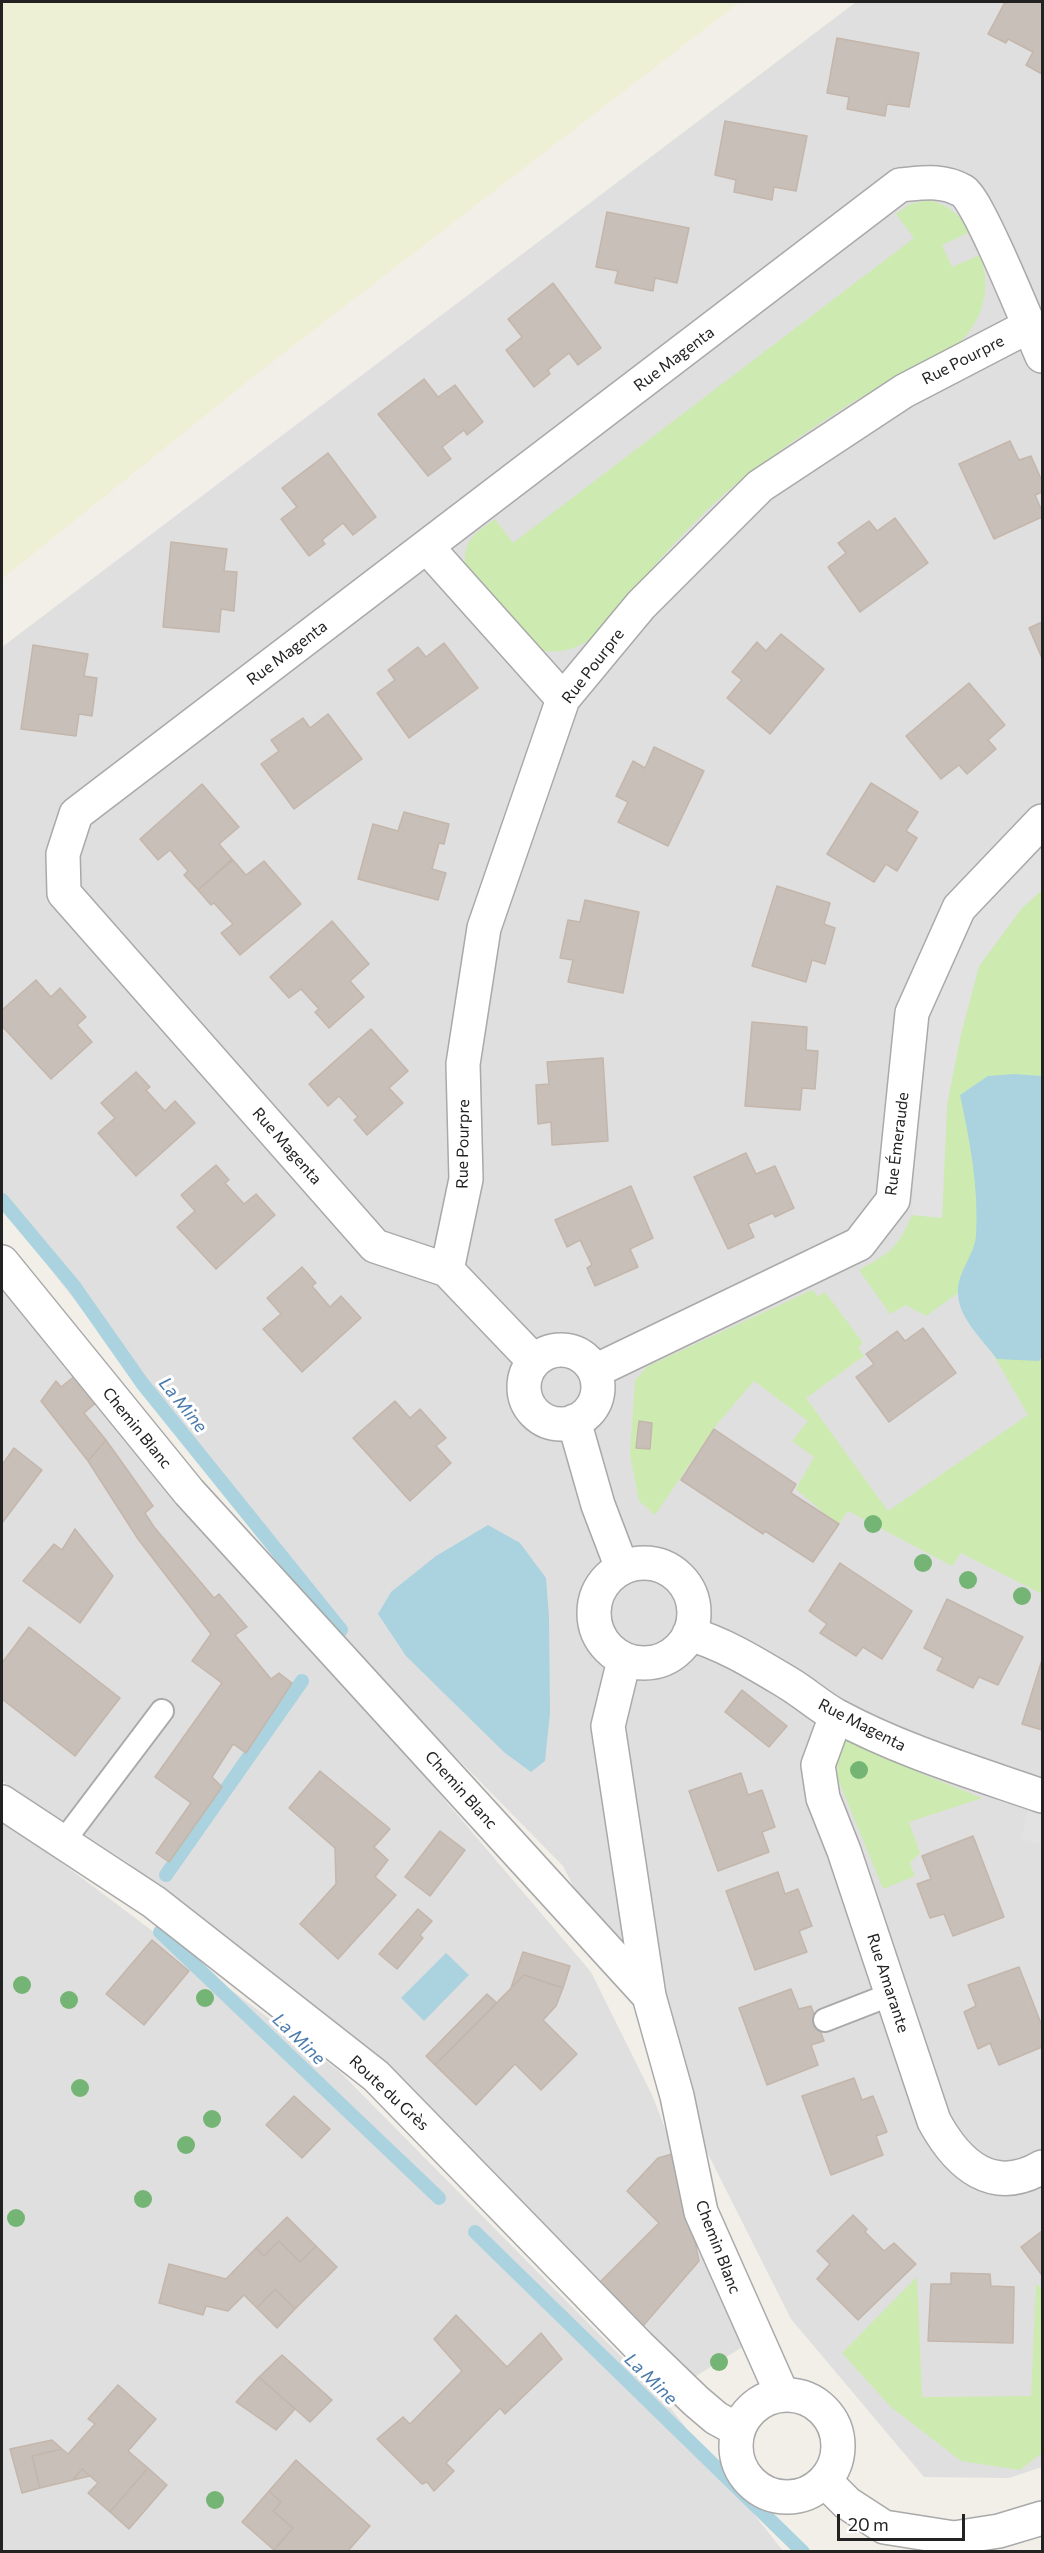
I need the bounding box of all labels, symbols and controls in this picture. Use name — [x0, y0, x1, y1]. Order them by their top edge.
street label: Rue Magenta — [630, 323, 718, 395]
street label: Rue Pourpre — [919, 331, 1007, 389]
street label: Rue Magenta — [243, 617, 331, 689]
street label: Rue Pourpre — [558, 625, 628, 707]
street label: Rue Émeraude — [881, 1091, 913, 1197]
street label: Rue Pourpre — [453, 1099, 473, 1189]
street label: Rue Magenta — [248, 1104, 326, 1188]
water label: La Mine — [154, 1373, 212, 1437]
street label: Chemin Blanc — [98, 1384, 176, 1472]
street label: Rue Magenta — [815, 1695, 909, 1755]
street label: Chemin Blanc — [421, 1747, 501, 1833]
street label: Rue Amarante — [863, 1931, 913, 2035]
water label: La Mine — [268, 2009, 330, 2069]
street label: Route du Grès — [345, 2051, 433, 2135]
street label: Chemin Blanc — [691, 2197, 745, 2297]
water label: La Mine — [620, 2349, 682, 2409]
scale bar — [840, 2502, 968, 2540]
text: 20 m — [848, 2513, 889, 2535]

